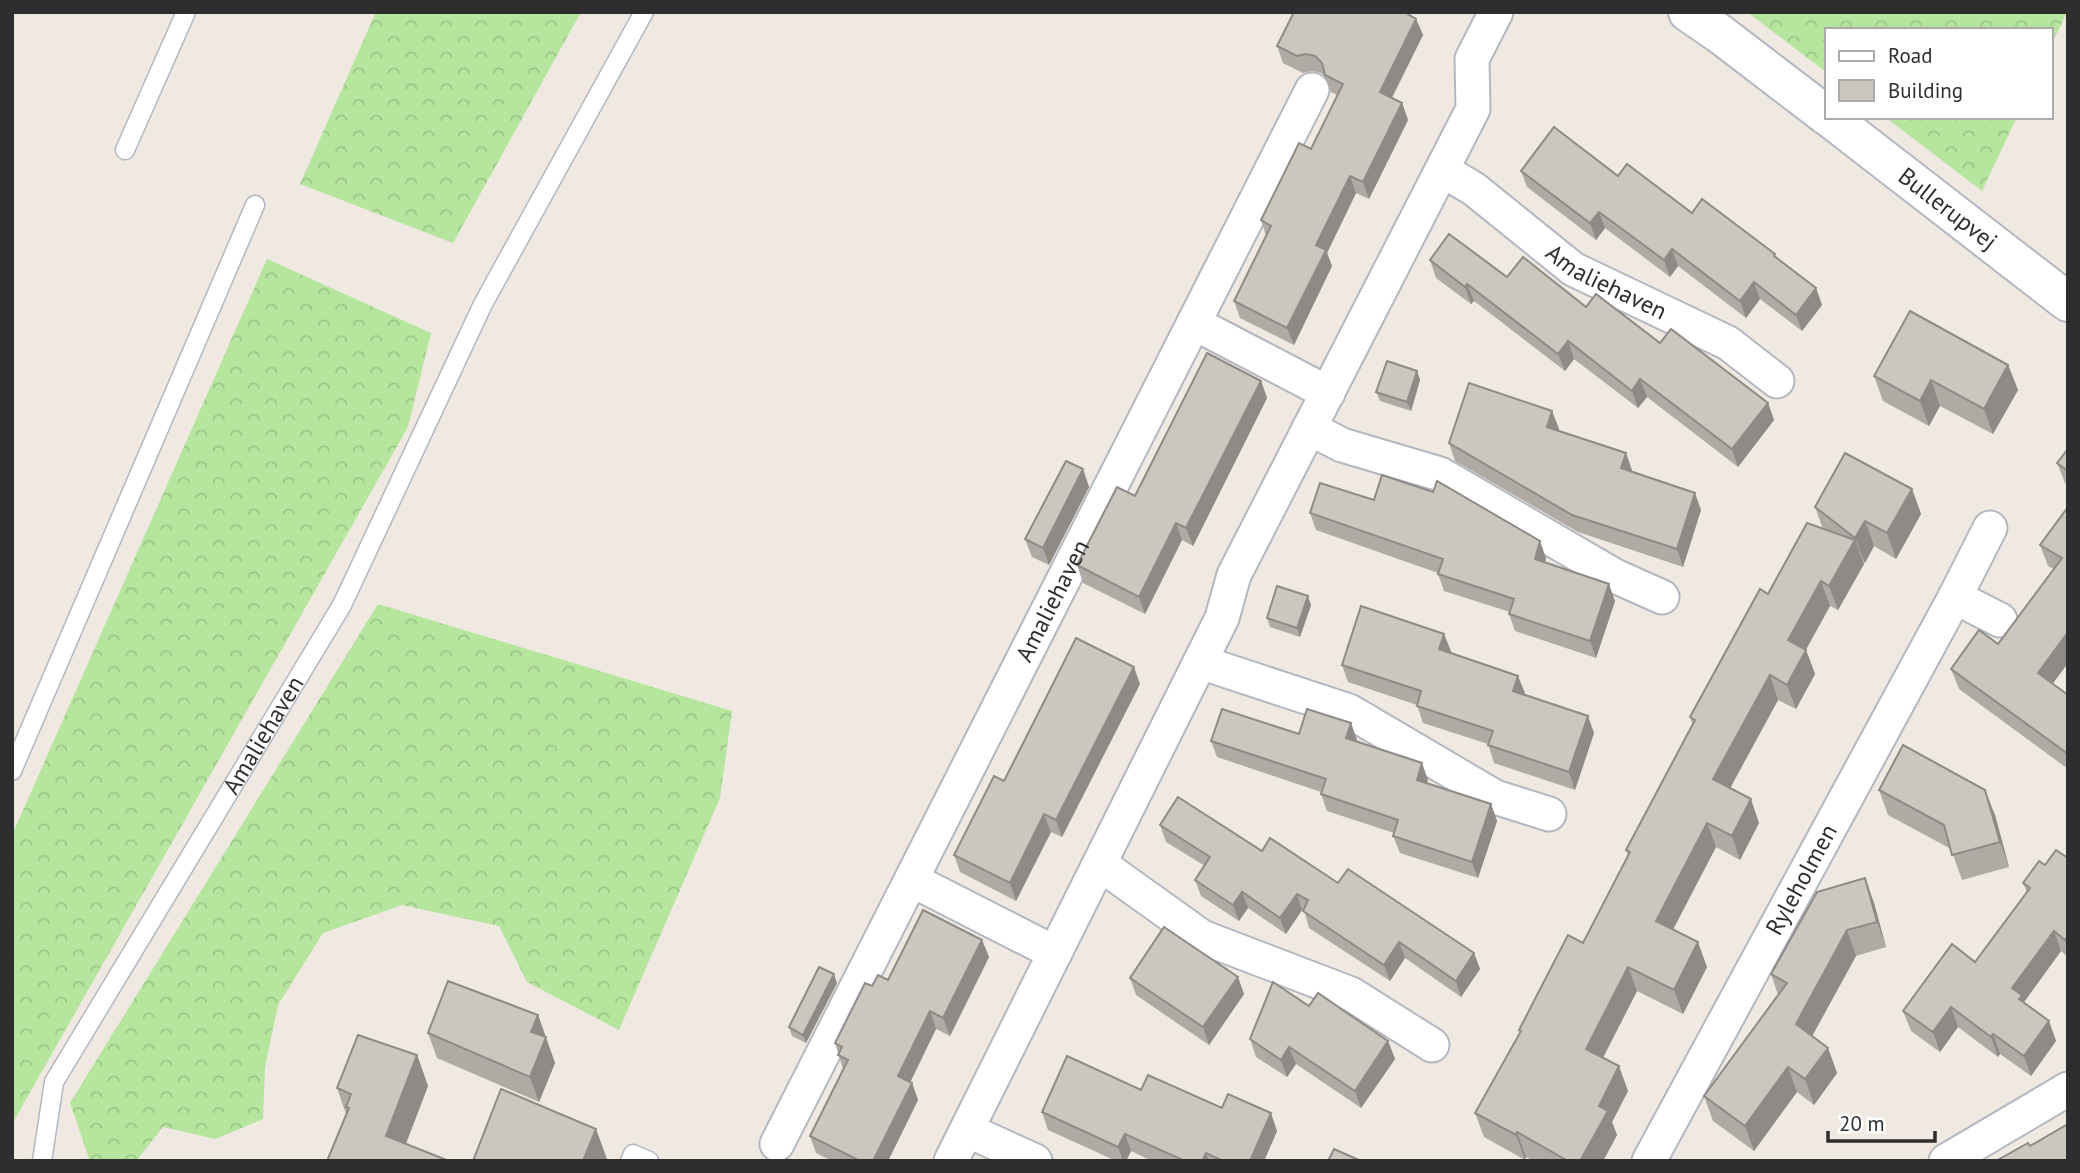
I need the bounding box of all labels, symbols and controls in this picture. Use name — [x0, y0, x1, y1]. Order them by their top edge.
legend — [1825, 28, 2052, 119]
text: Road — [1888, 42, 1932, 69]
text: Building — [1888, 77, 1963, 104]
street label: Bullerupvej — [1892, 160, 2004, 256]
street label: Amaliehaven — [1540, 237, 1672, 326]
street label: Amaliehaven — [1008, 534, 1096, 667]
street label: Amaliehaven — [215, 670, 311, 800]
street label: Ryleholmen — [1759, 819, 1844, 940]
scale bar — [1828, 1100, 1935, 1144]
text: 20 m — [1839, 1110, 1885, 1137]

